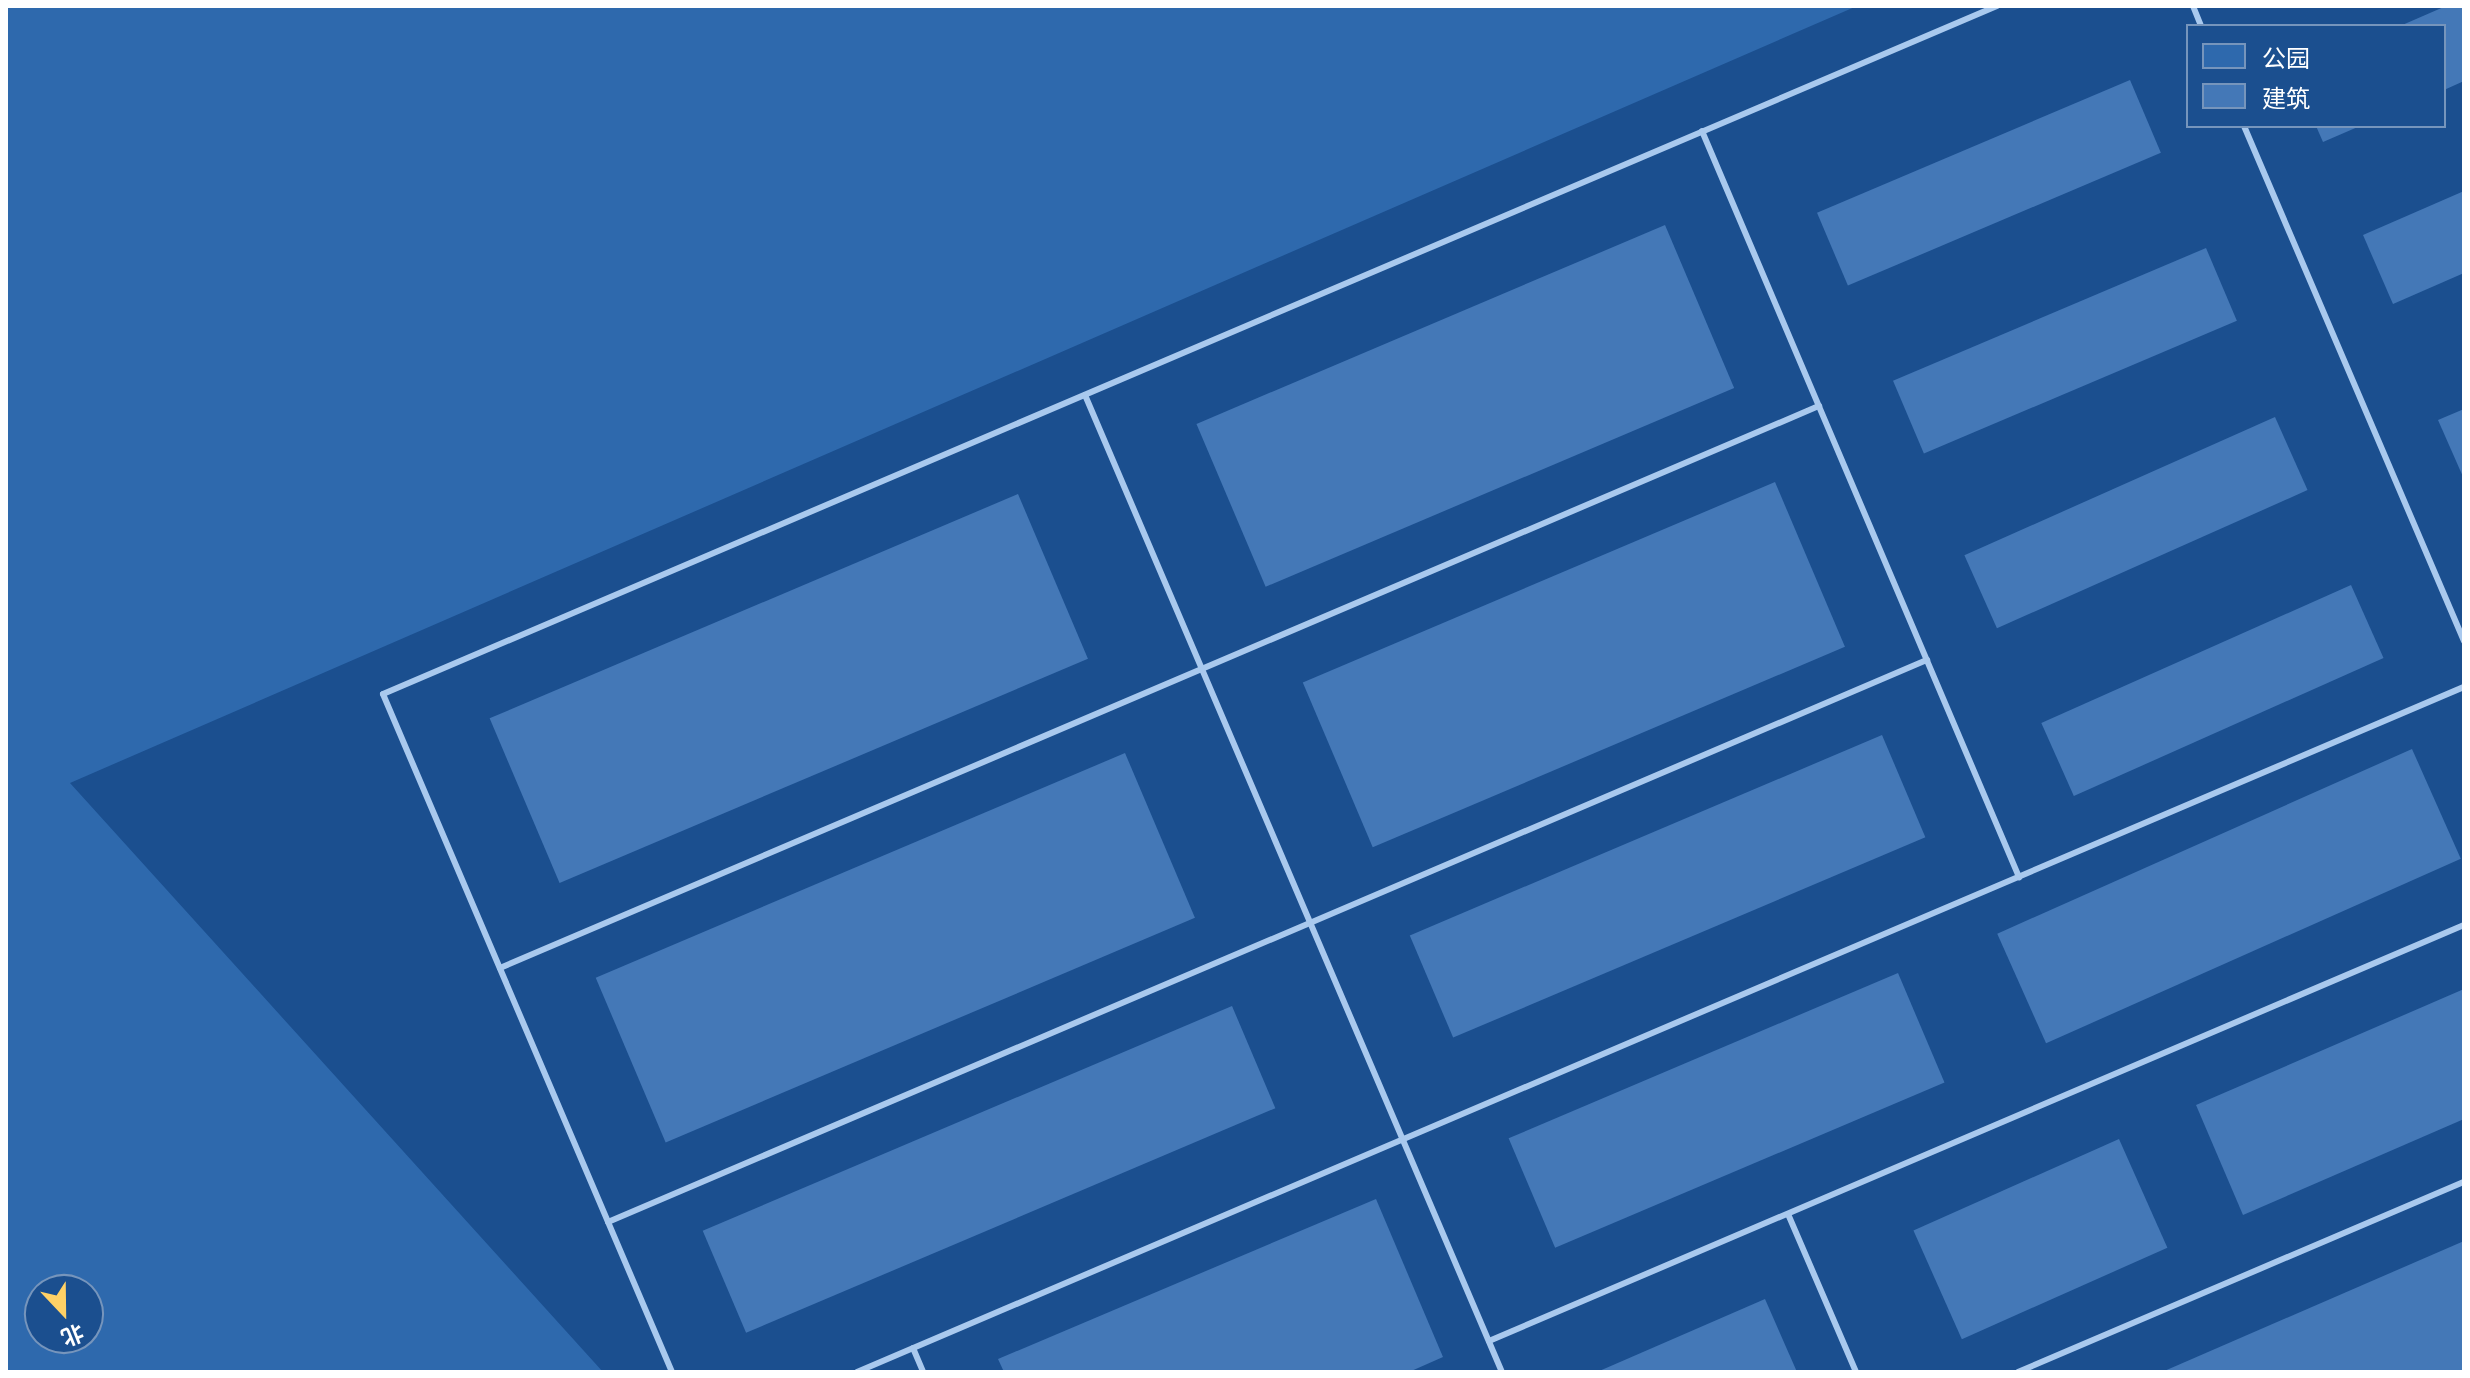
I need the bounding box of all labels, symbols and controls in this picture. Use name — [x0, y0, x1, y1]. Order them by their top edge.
legend — [2186, 24, 2446, 128]
text: 公园 — [2262, 44, 2310, 73]
text: 建筑 — [2262, 84, 2310, 113]
north arrow — [24, 1274, 104, 1354]
text: 北 — [57, 1318, 88, 1351]

